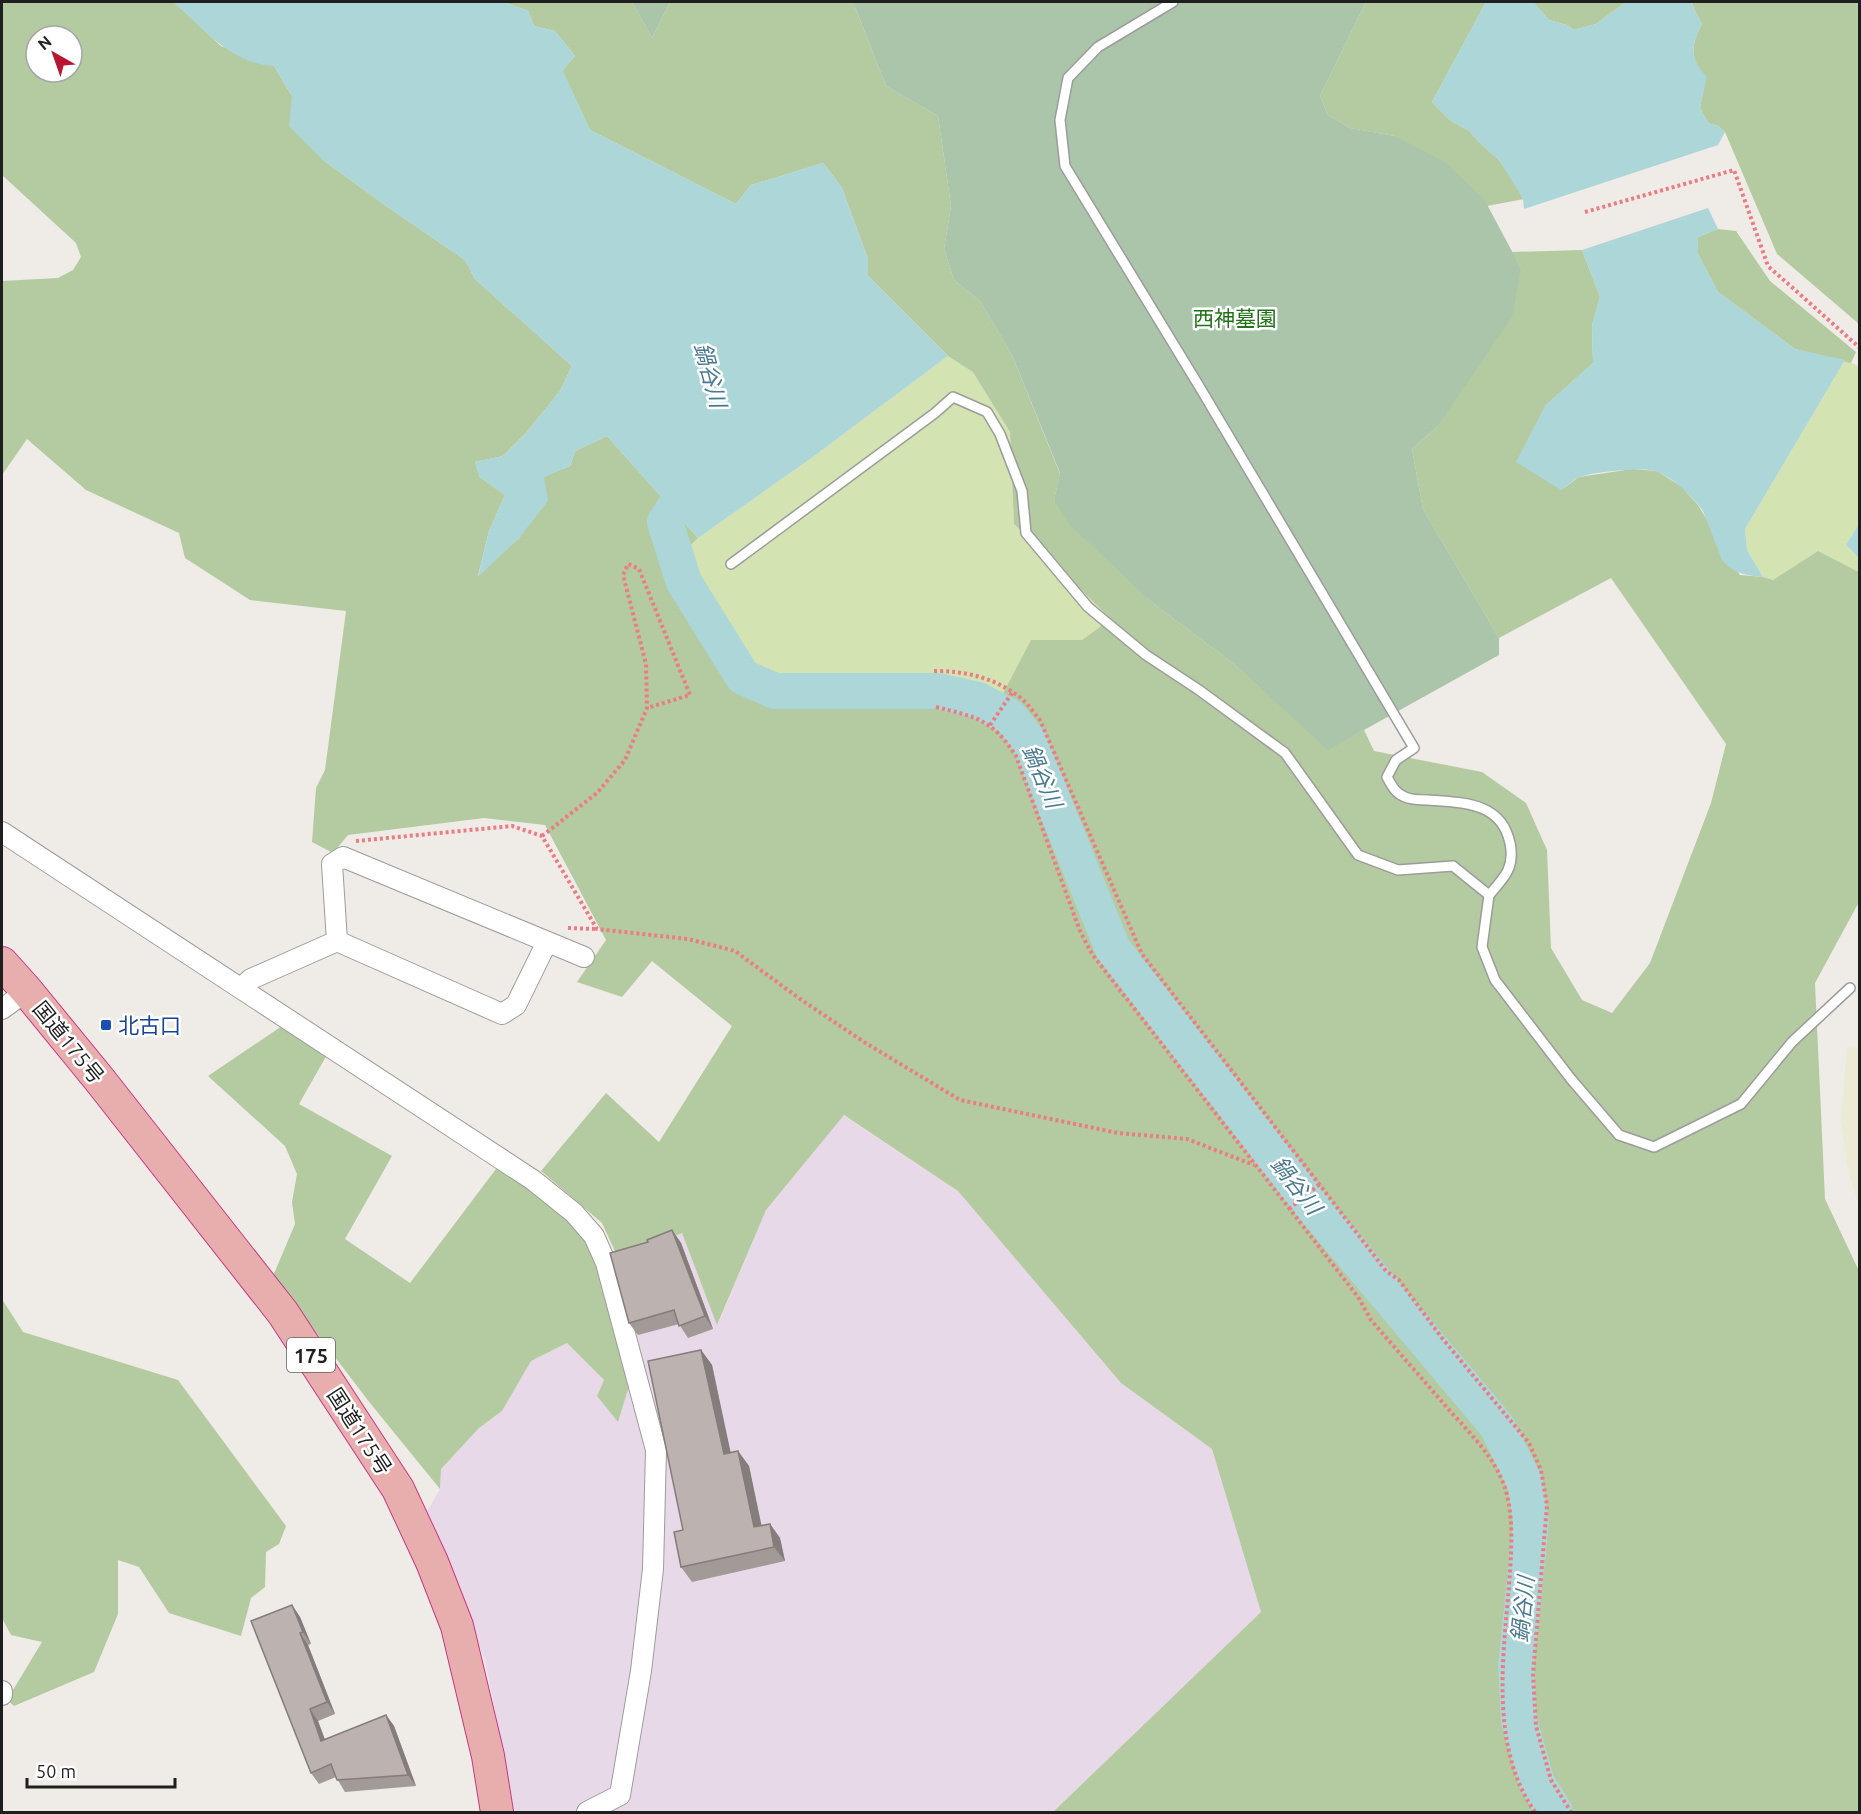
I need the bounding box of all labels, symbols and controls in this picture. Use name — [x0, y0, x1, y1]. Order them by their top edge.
north arrow — [24, 24, 84, 84]
text: N — [34, 32, 55, 53]
park label: 西神墓園 — [1193, 306, 1277, 330]
water label: 鍋谷川 — [690, 340, 732, 412]
water label: 鍋谷川 — [1019, 741, 1068, 813]
street label: 国道175号 — [29, 996, 109, 1088]
place label: 北古口 — [118, 1013, 181, 1037]
marker: 北古口 — [99, 1018, 113, 1032]
water label: 鍋谷川 — [1267, 1151, 1328, 1220]
road number: 175 — [287, 1338, 335, 1372]
street label: 国道175号 — [323, 1383, 397, 1479]
water label: 鍋谷川 — [1506, 1573, 1538, 1643]
scale bar — [27, 1751, 176, 1789]
text: 50 m — [36, 1761, 76, 1781]

